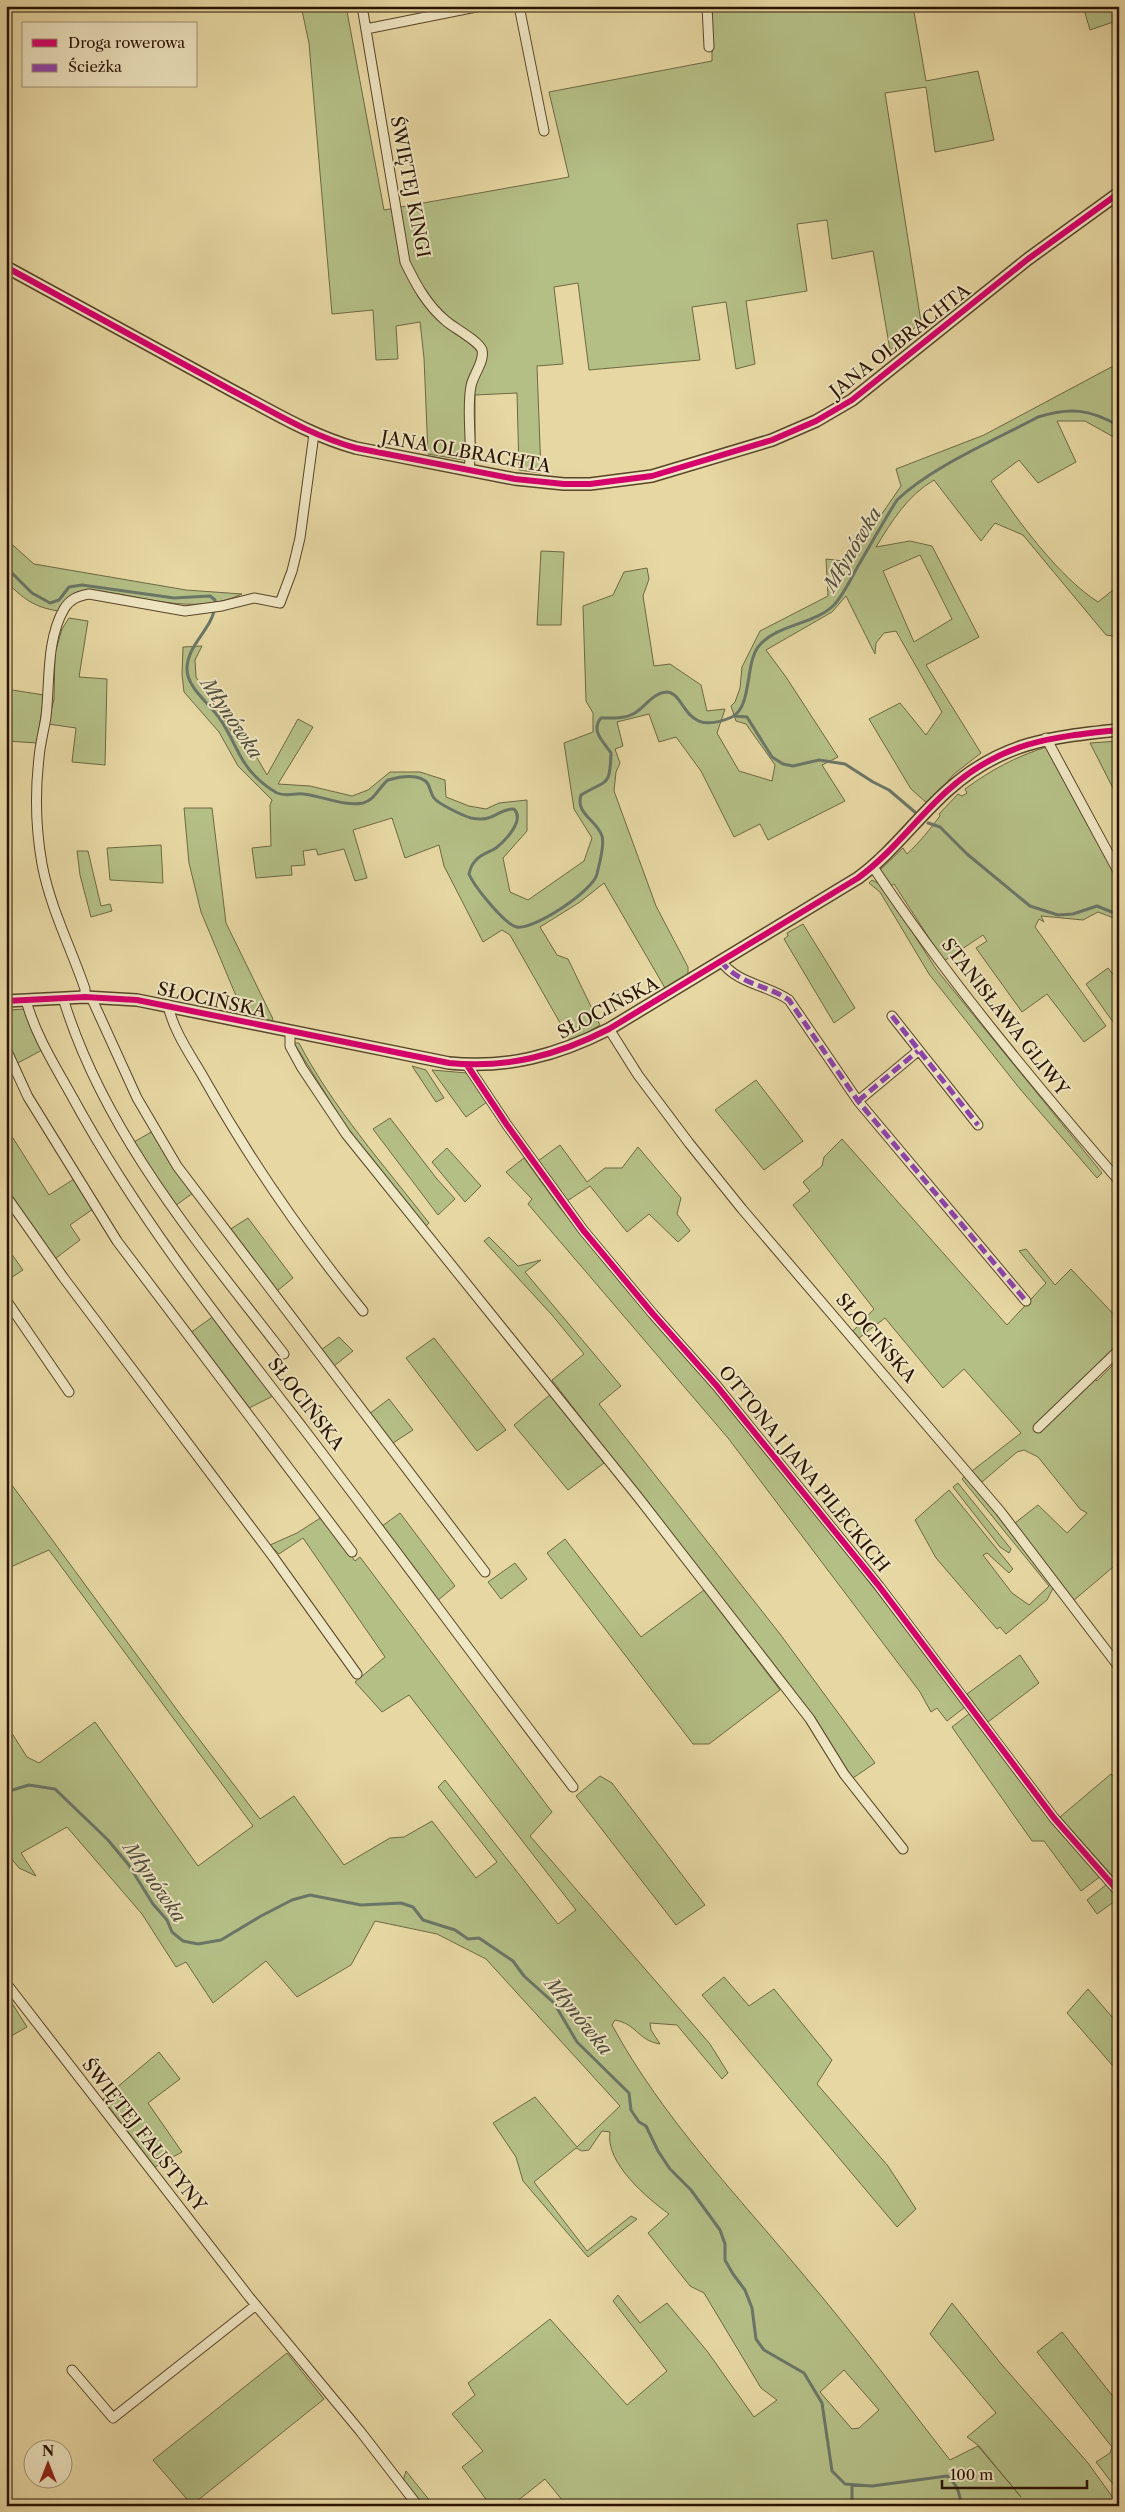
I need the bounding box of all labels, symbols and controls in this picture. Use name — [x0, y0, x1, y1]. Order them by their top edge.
legend — [22, 22, 198, 88]
text: Droga rowerowa — [68, 33, 185, 52]
text: Ścieżka — [68, 57, 122, 76]
street label: ŚWIĘTEJ KINGI — [385, 114, 435, 260]
street label: JANA OLBRACHTA — [823, 279, 975, 404]
street label: JANA OLBRACHTA — [377, 426, 553, 478]
water label: Młynówka — [817, 503, 887, 597]
water label: Młynówka — [195, 671, 268, 764]
street label: STANISŁAWA GLIWY — [937, 934, 1074, 1101]
street label: SŁOCIŃSKA — [553, 971, 663, 1044]
street label: SŁOCIŃSKA — [155, 977, 270, 1022]
street label: SŁOCIŃSKA — [831, 1288, 922, 1388]
street label: SŁOCIŃSKA — [263, 1353, 350, 1455]
street label: OTTONA I JANA PILECKICH — [714, 1361, 894, 1577]
water label: Młynówka — [117, 1836, 191, 1928]
water label: Młynówka — [539, 1971, 617, 2060]
street label: ŚWIĘTEJ FAUSTYNY — [77, 2053, 212, 2217]
north arrow — [22, 2440, 72, 2490]
text: N — [42, 2442, 54, 2460]
scale bar — [942, 2457, 1088, 2489]
text: 100 m — [950, 2465, 993, 2484]

